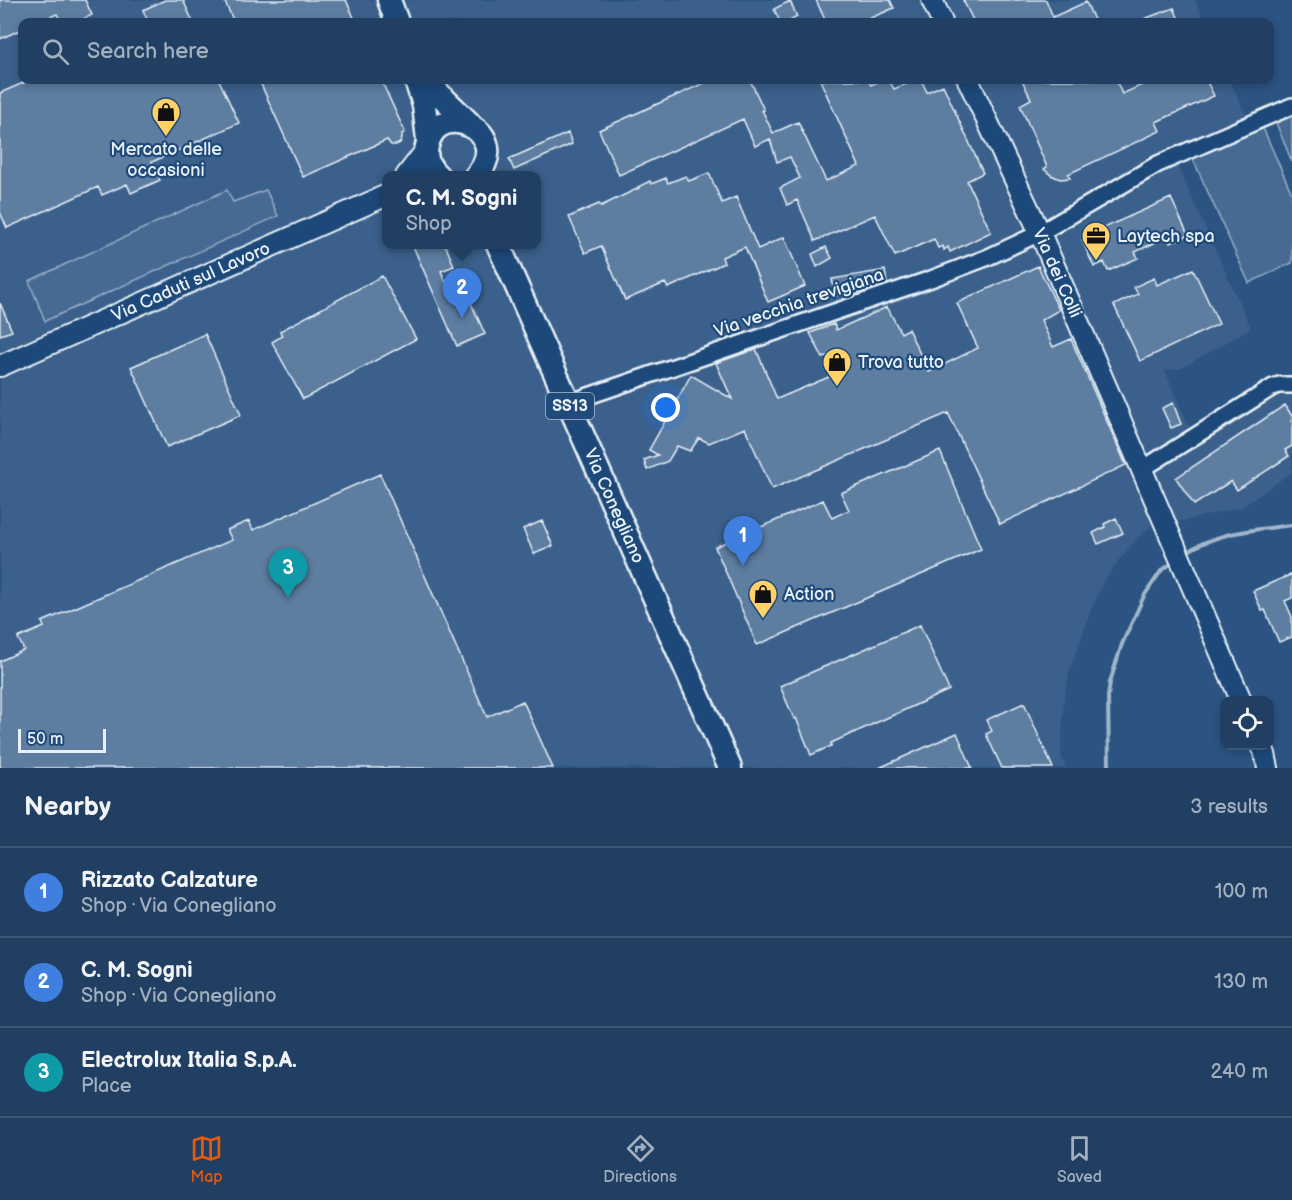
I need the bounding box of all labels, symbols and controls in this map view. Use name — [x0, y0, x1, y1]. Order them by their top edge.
search box — [18, 18, 1274, 84]
icon: search — [39, 35, 72, 68]
text: Search here — [87, 38, 209, 65]
shop icon: Mercato delle occasioni — [150, 96, 182, 138]
place label: Mercato delle occasioni — [110, 139, 222, 181]
popup — [382, 171, 541, 249]
text: C. M. Sogni — [406, 185, 517, 212]
text: Shop — [406, 212, 452, 236]
office icon: Laytech spa — [1080, 220, 1112, 262]
street label: Via dei Colli — [1028, 225, 1086, 321]
place label: Laytech spa — [1117, 226, 1215, 247]
street label: Via Caduti sul Lavoro — [109, 238, 273, 326]
street label: Via vecchia trevigiana — [711, 264, 887, 342]
pin: 2 — [442, 268, 482, 318]
shop icon: Trova tutto — [821, 346, 853, 388]
place label: Trova tutto — [858, 352, 944, 373]
road number: SS13 — [546, 393, 594, 419]
your location — [651, 393, 680, 422]
street label: Via Conegliano — [579, 445, 649, 567]
pin: 1 — [724, 516, 762, 566]
pin: 3 — [268, 548, 308, 598]
shop icon: Action — [747, 578, 779, 620]
place label: Action — [784, 584, 834, 605]
map controls — [1220, 696, 1274, 750]
button: locate — [1220, 696, 1274, 750]
scale bar — [18, 726, 106, 754]
text: 50 m — [27, 730, 63, 749]
text: Nearby — [24, 792, 111, 823]
text: 3 results — [1190, 795, 1268, 819]
text: Rizzato Calzature — [81, 867, 258, 894]
text: 1 — [39, 880, 48, 904]
text: 100 m — [1215, 880, 1268, 904]
text: Shop · Via Conegliano — [81, 894, 277, 918]
text: C. M. Sogni — [81, 957, 193, 984]
text: 2 — [38, 970, 49, 994]
text: 130 m — [1214, 970, 1268, 994]
text: Shop · Via Conegliano — [81, 984, 277, 1008]
text: Electrolux Italia S.p.A. — [81, 1047, 297, 1074]
text: 3 — [38, 1060, 49, 1084]
text: 240 m — [1211, 1060, 1268, 1084]
text: Place — [81, 1074, 132, 1098]
tab: Map — [190, 1132, 223, 1187]
tab: Directions — [603, 1132, 677, 1187]
tab: Saved — [1057, 1132, 1102, 1187]

